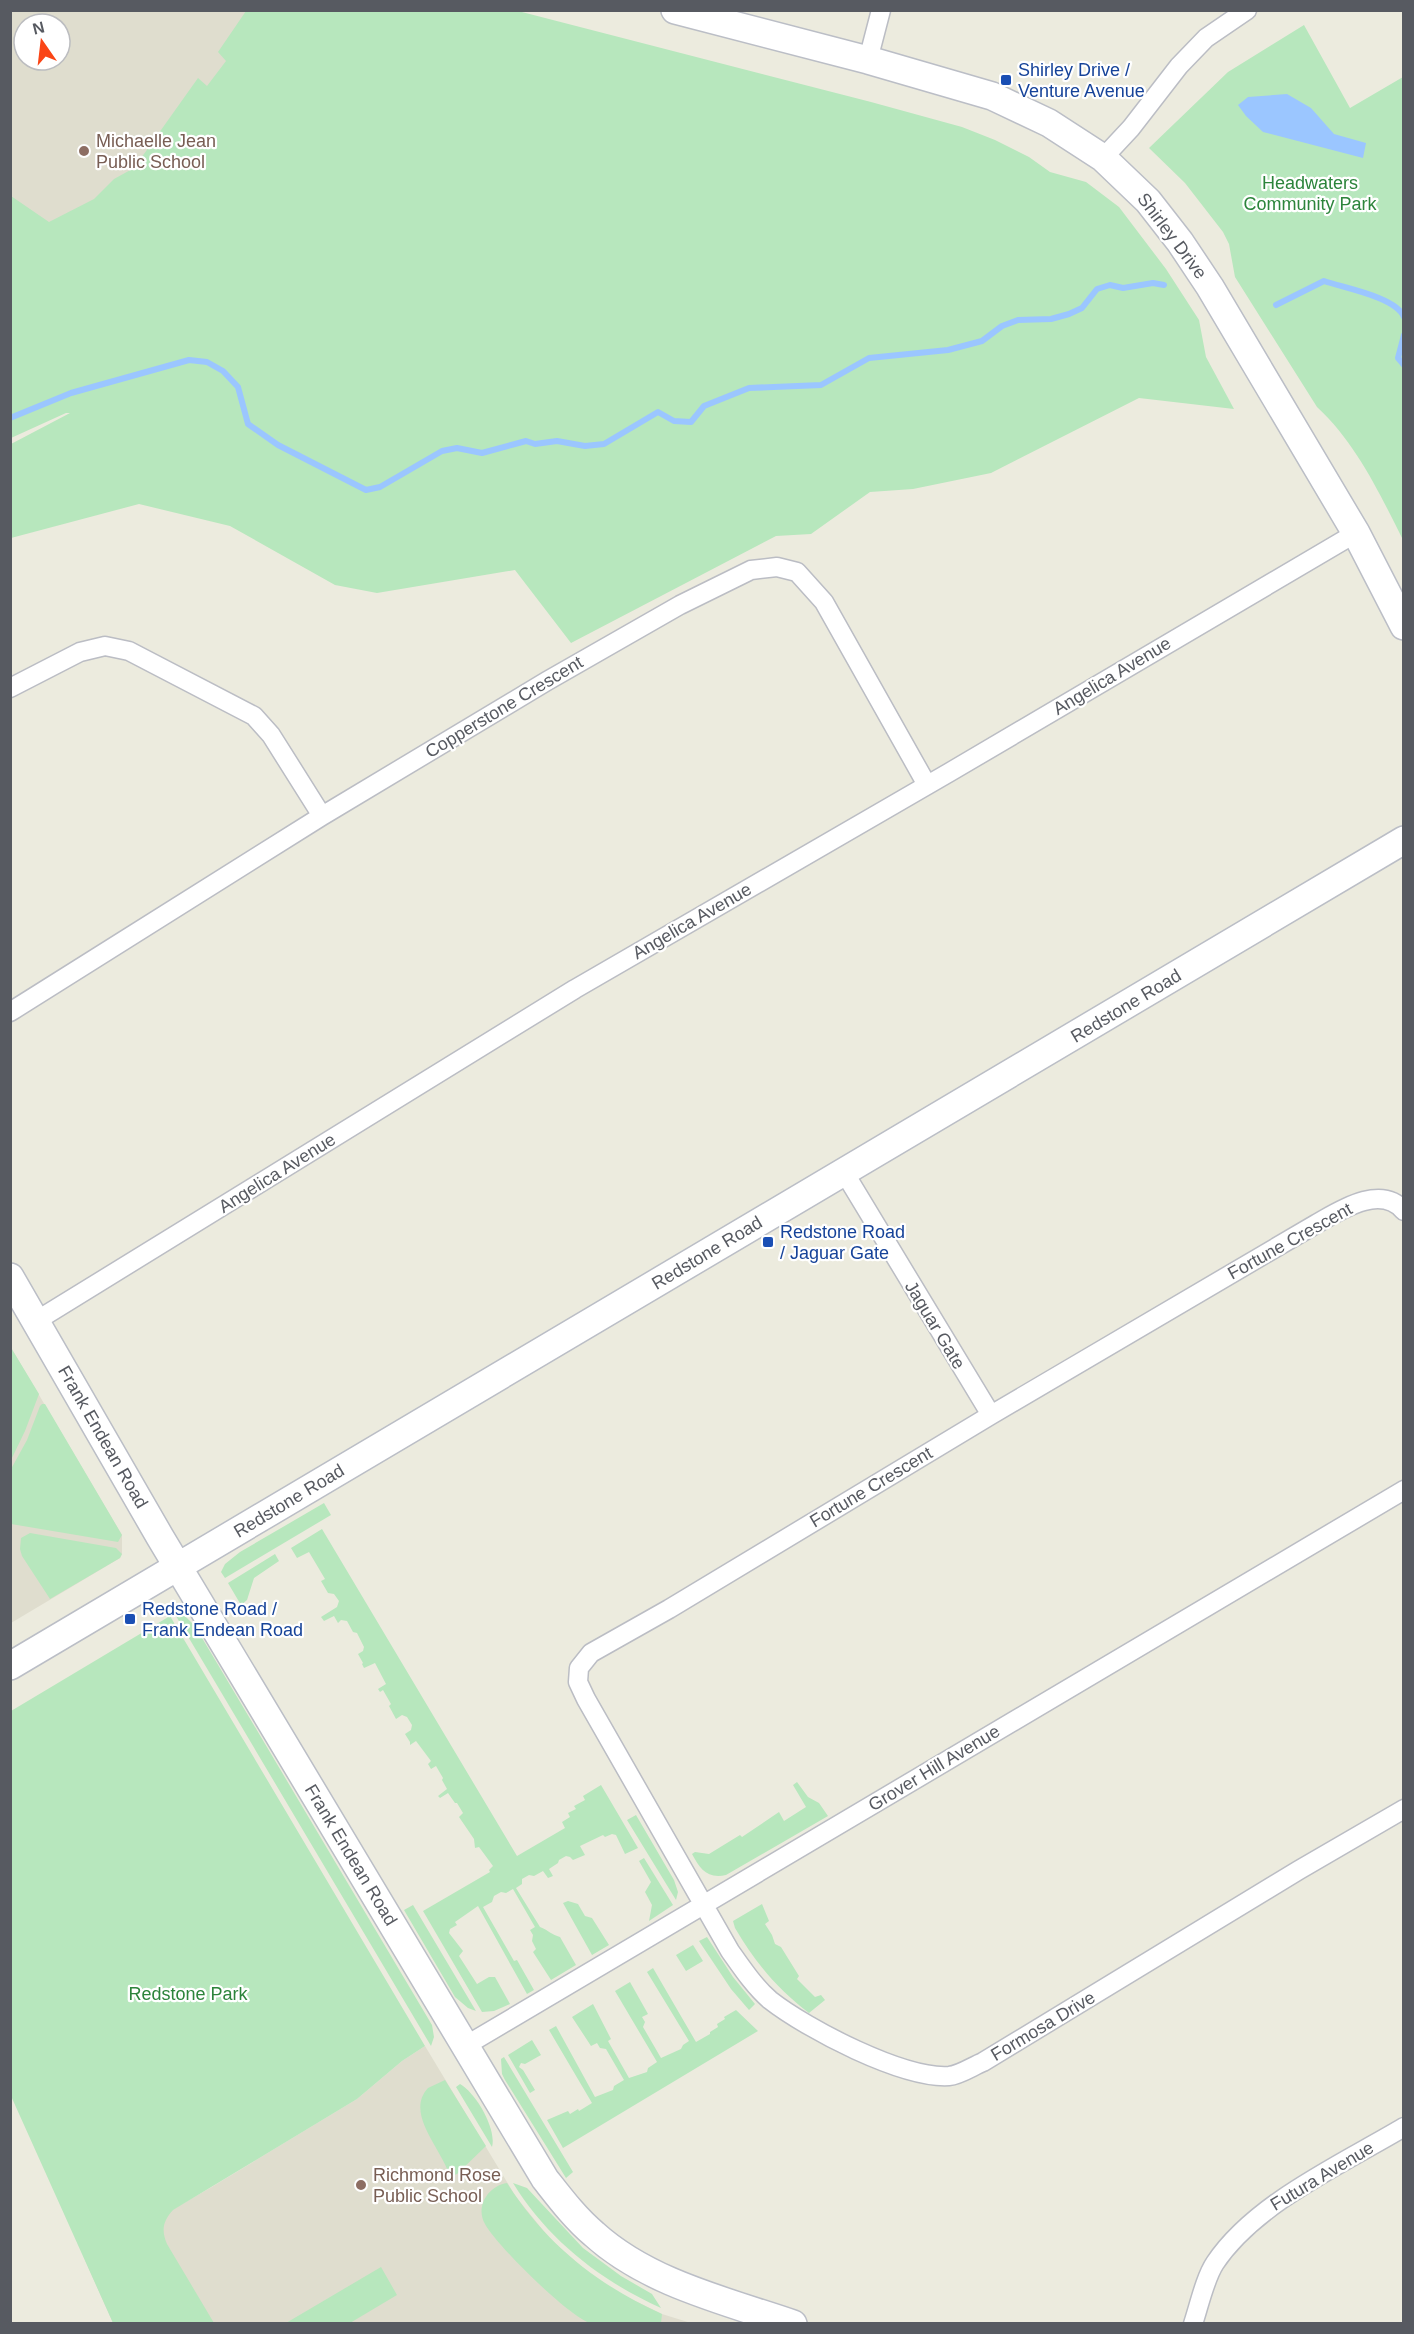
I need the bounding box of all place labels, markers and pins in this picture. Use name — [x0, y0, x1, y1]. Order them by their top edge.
place label: Shirley Drive / Venture Avenue — [1018, 60, 1145, 101]
marker: Shirley Drive / Venture Avenue — [999, 73, 1013, 87]
place label: Michaelle Jean Public School — [96, 131, 216, 172]
marker: Michaelle Jean Public School — [77, 144, 91, 158]
place label: Redstone Road / Jaguar Gate — [780, 1222, 905, 1263]
marker: Redstone Road / Jaguar Gate — [761, 1235, 775, 1249]
place label: Redstone Road / Frank Endean Road — [142, 1599, 303, 1640]
marker: Redstone Road / Frank Endean Road — [123, 1612, 137, 1626]
place label: Richmond Rose Public School — [373, 2165, 501, 2206]
marker: Richmond Rose Public School — [354, 2178, 368, 2192]

